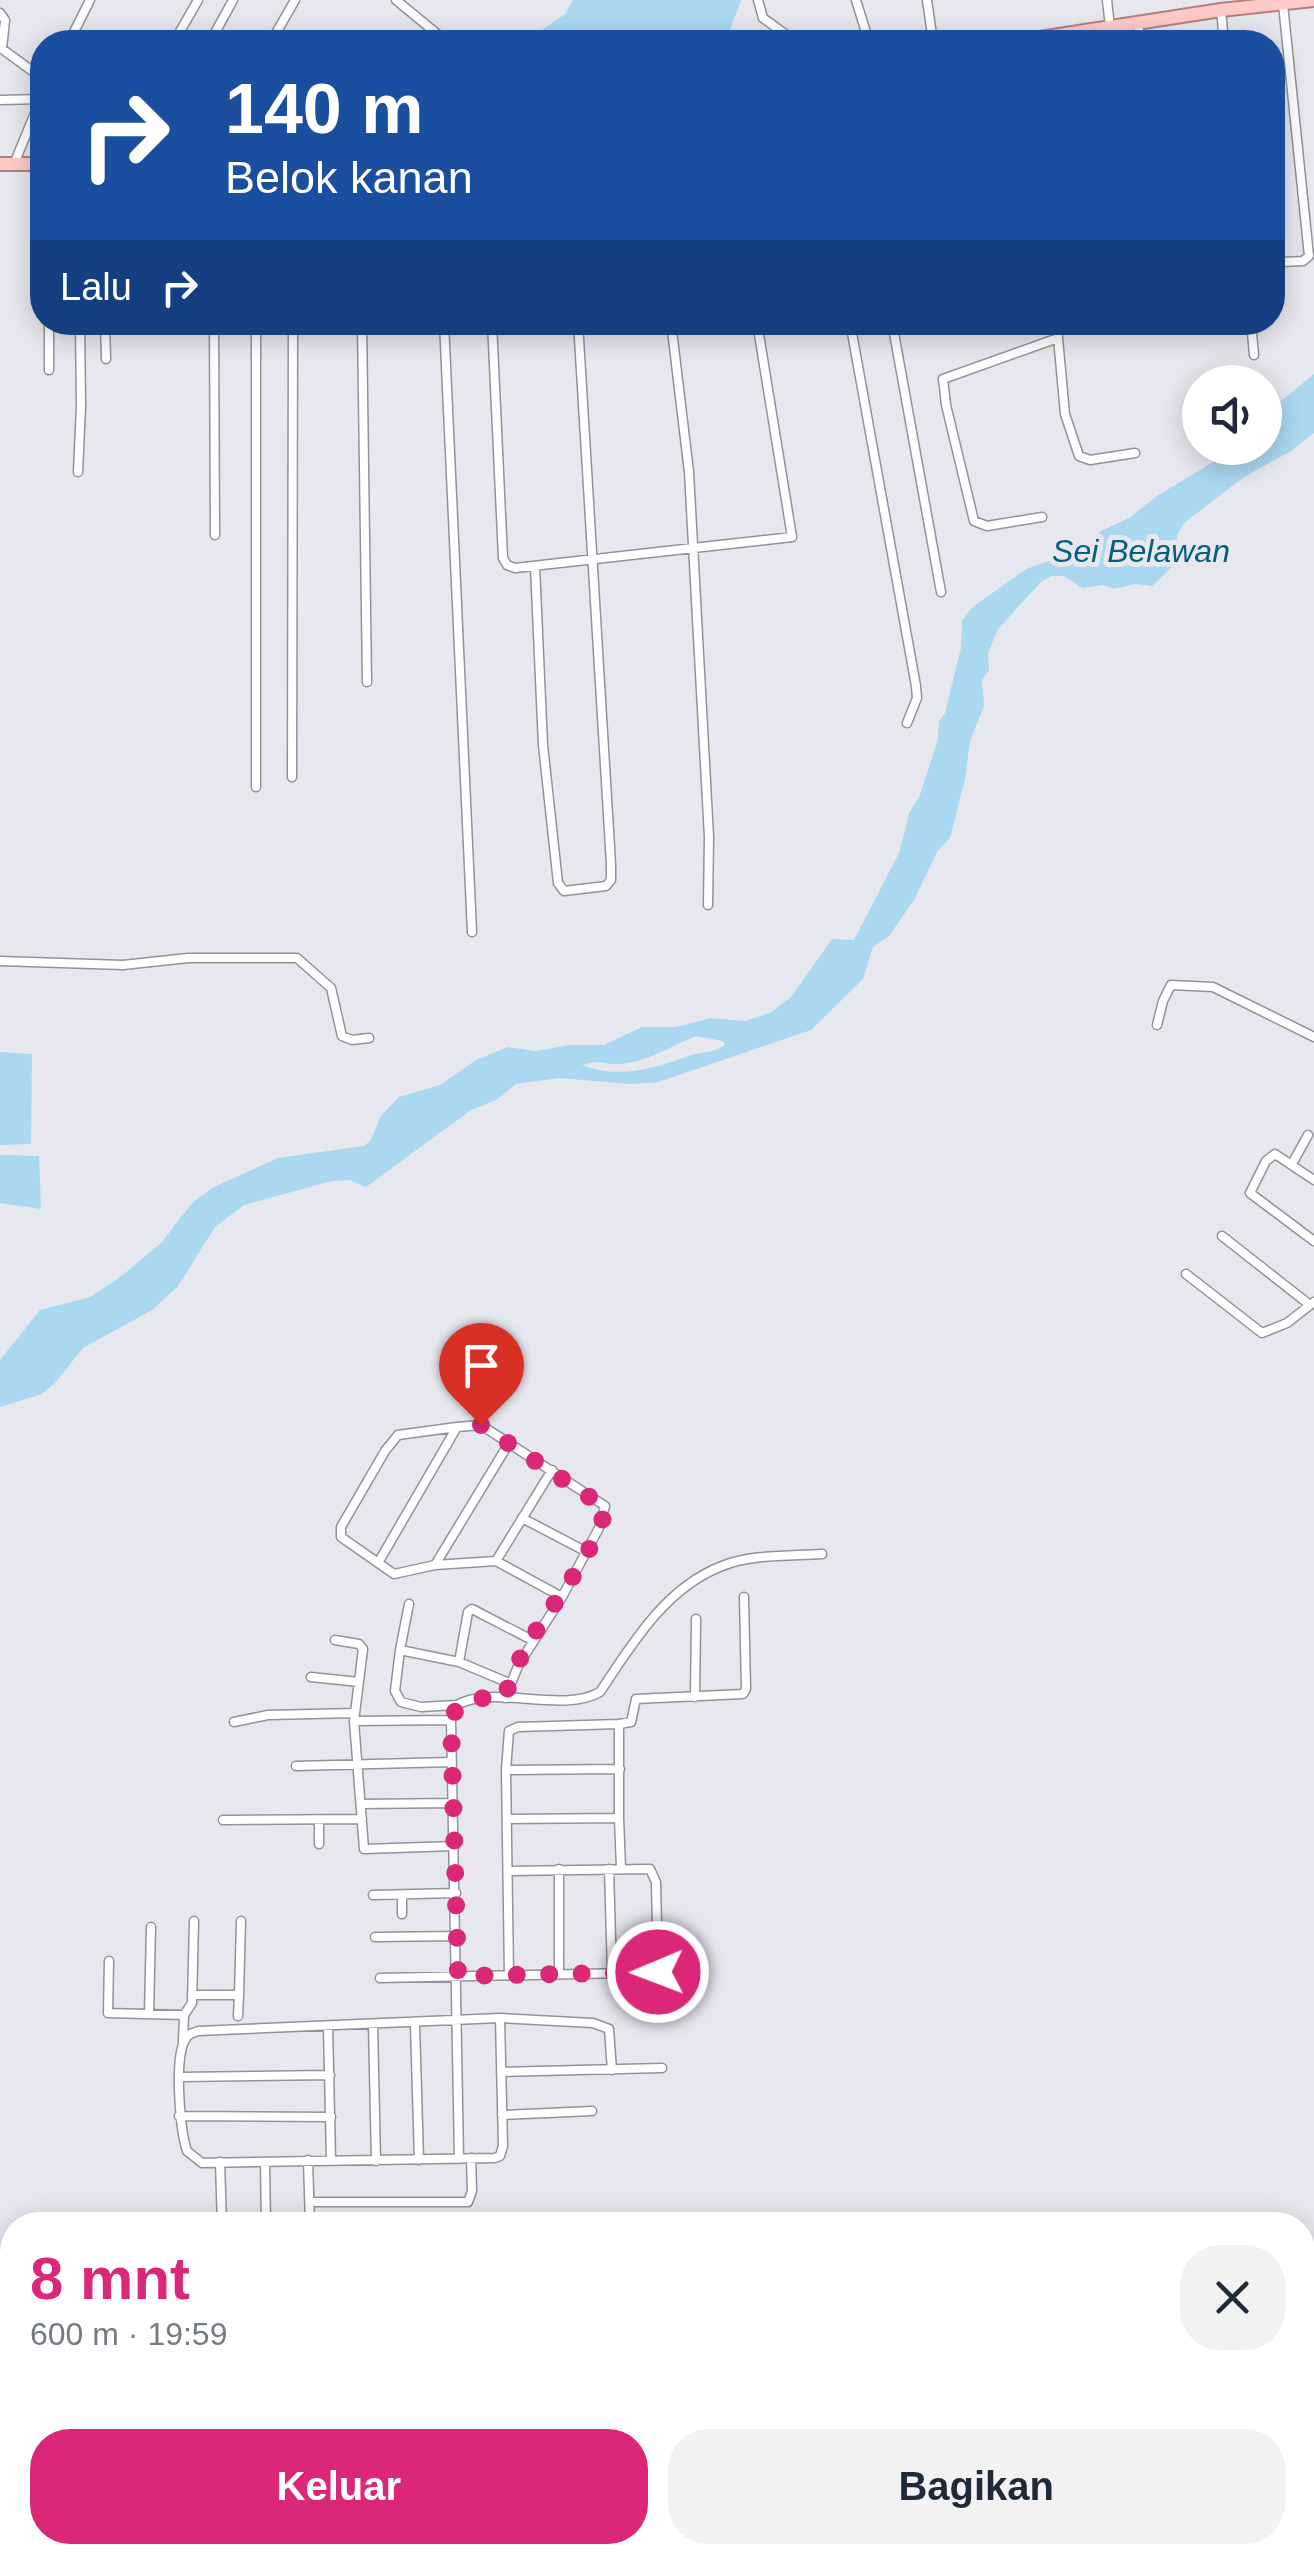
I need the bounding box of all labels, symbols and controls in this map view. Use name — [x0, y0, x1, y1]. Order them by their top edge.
icon: right — [60, 70, 190, 200]
text: 140 m — [225, 70, 423, 148]
text: Belok kanan — [225, 152, 473, 203]
icon: right — [152, 260, 207, 315]
text: Lalu — [60, 266, 132, 308]
map controls — [1182, 365, 1282, 465]
button: sound — [1182, 365, 1282, 465]
water label: Sei Belawan — [1052, 533, 1230, 569]
pin — [439, 1323, 524, 1426]
icon: arrive — [454, 1338, 509, 1393]
position arrow — [606, 1920, 710, 2024]
text: 8 mnt — [30, 2245, 190, 2312]
button: close — [1180, 2245, 1285, 2350]
text: 600 m · 19:59 — [30, 2316, 227, 2352]
button: Keluar — [30, 2429, 648, 2544]
button: Bagikan — [668, 2429, 1285, 2544]

